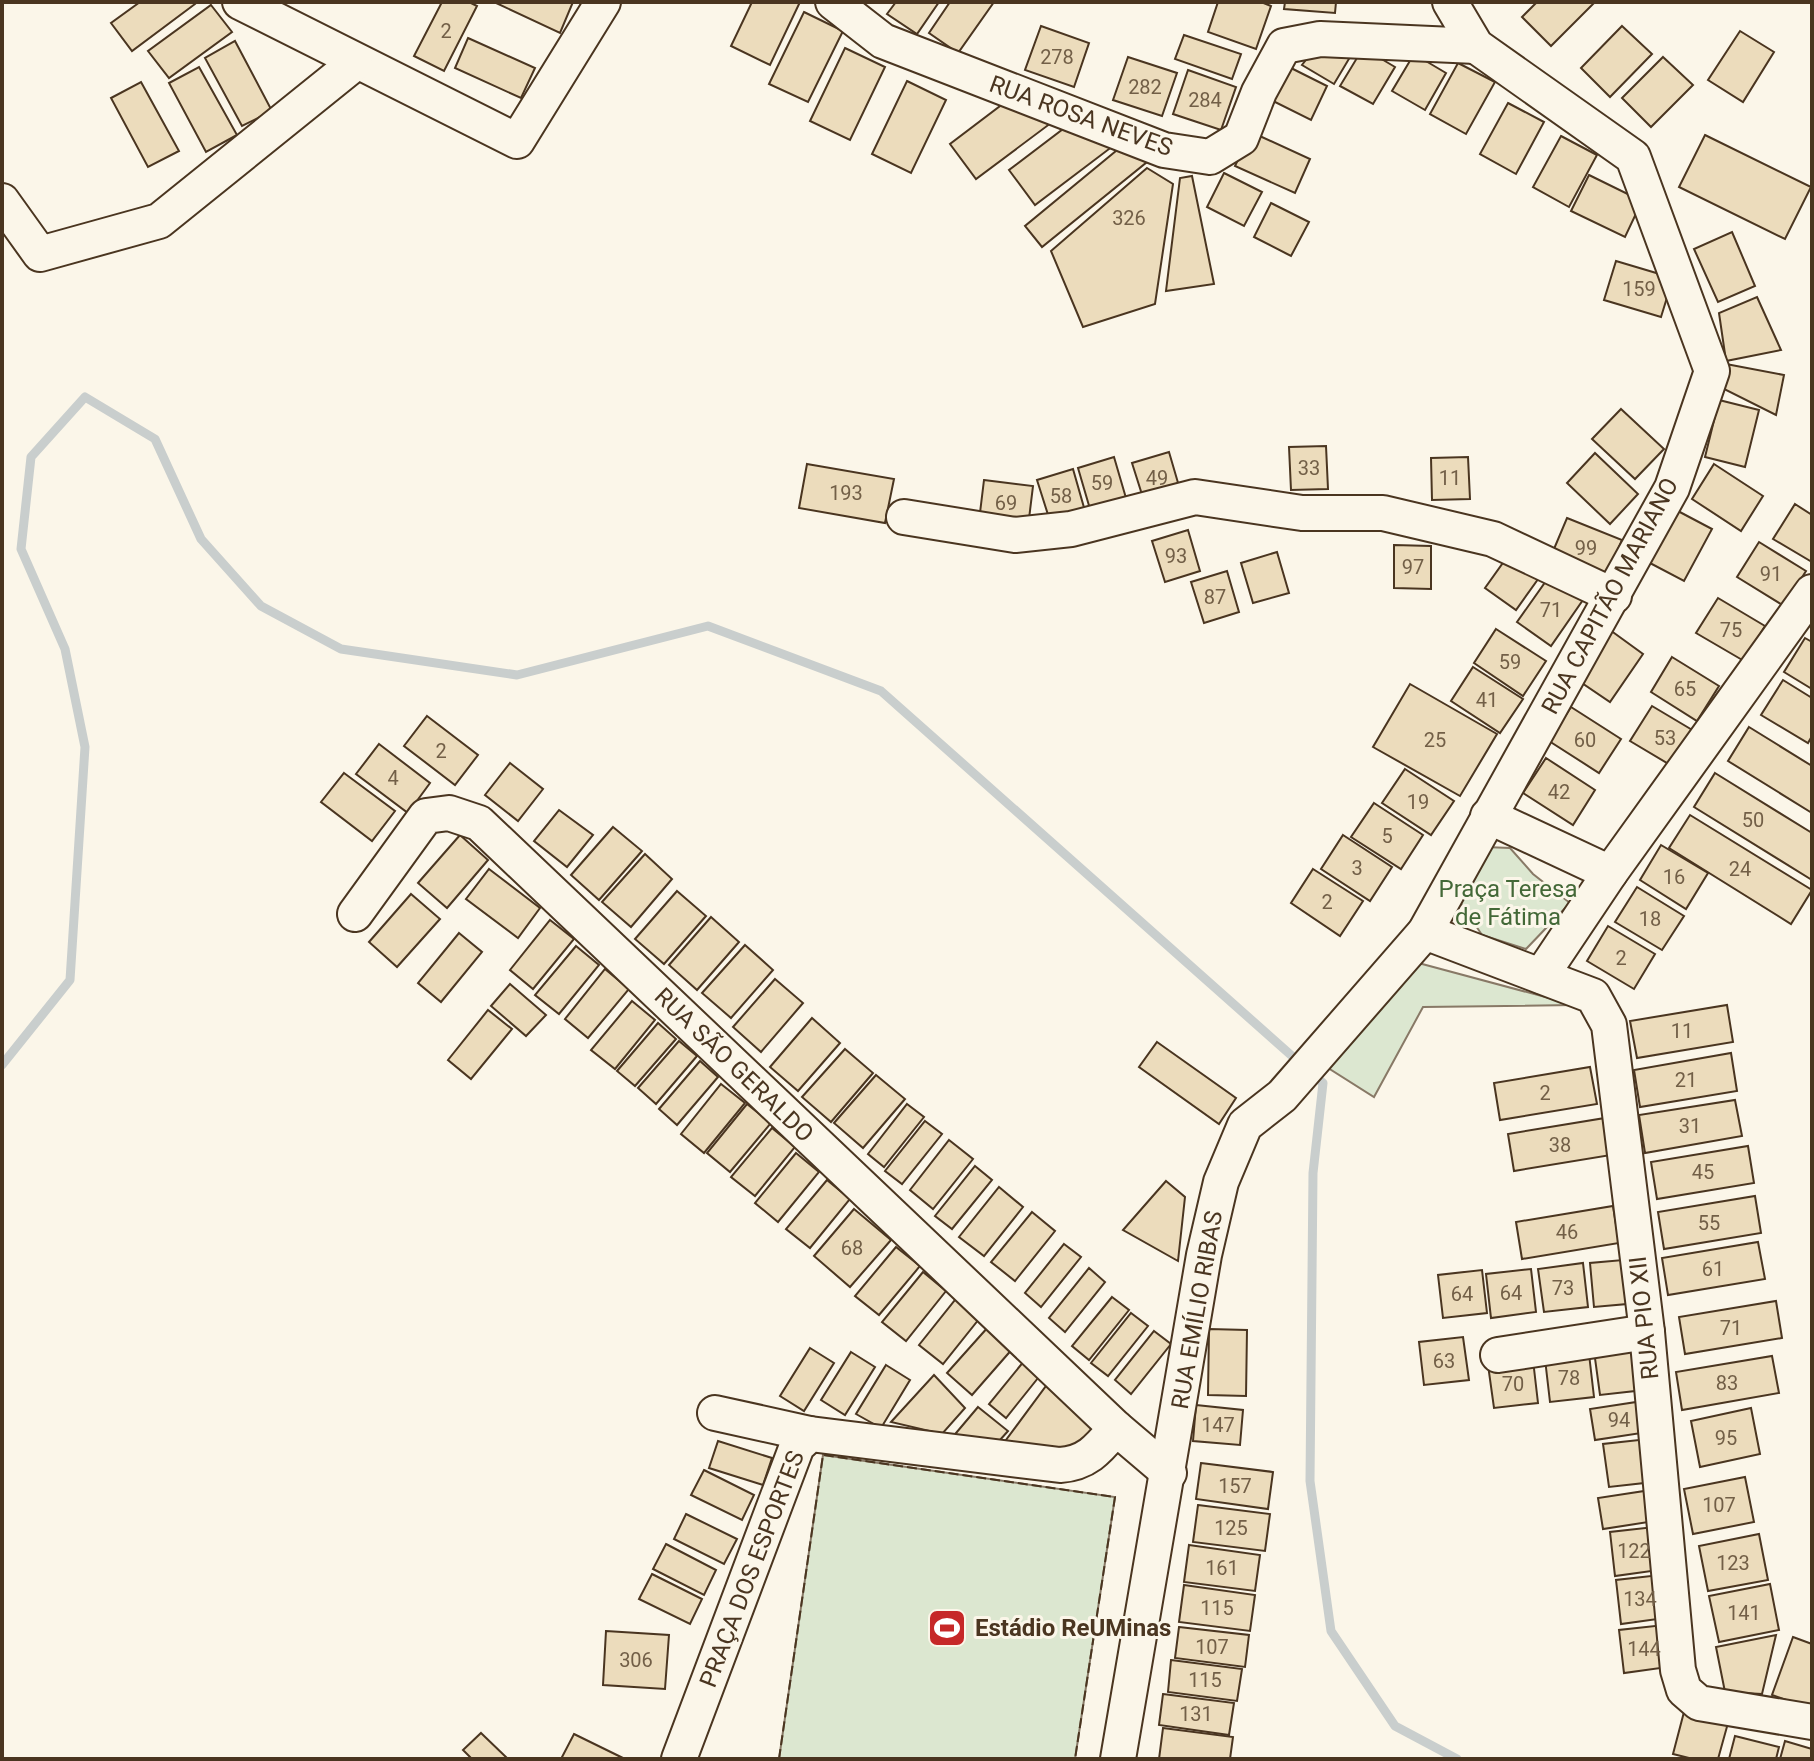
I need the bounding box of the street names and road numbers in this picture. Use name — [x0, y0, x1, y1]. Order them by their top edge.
street label: RUA ROSA NEVES — [986, 70, 1176, 162]
street label: RUA CAPITÃO MARIANO — [1536, 473, 1684, 719]
street label: RUA SÃO GERALDO — [649, 982, 819, 1148]
street label: RUA EMÍLIO RIBAS — [1166, 1209, 1228, 1411]
street label: RUA PIO XII — [1624, 1255, 1664, 1381]
street label: PRAÇA DOS ESPORTES — [694, 1447, 810, 1691]

